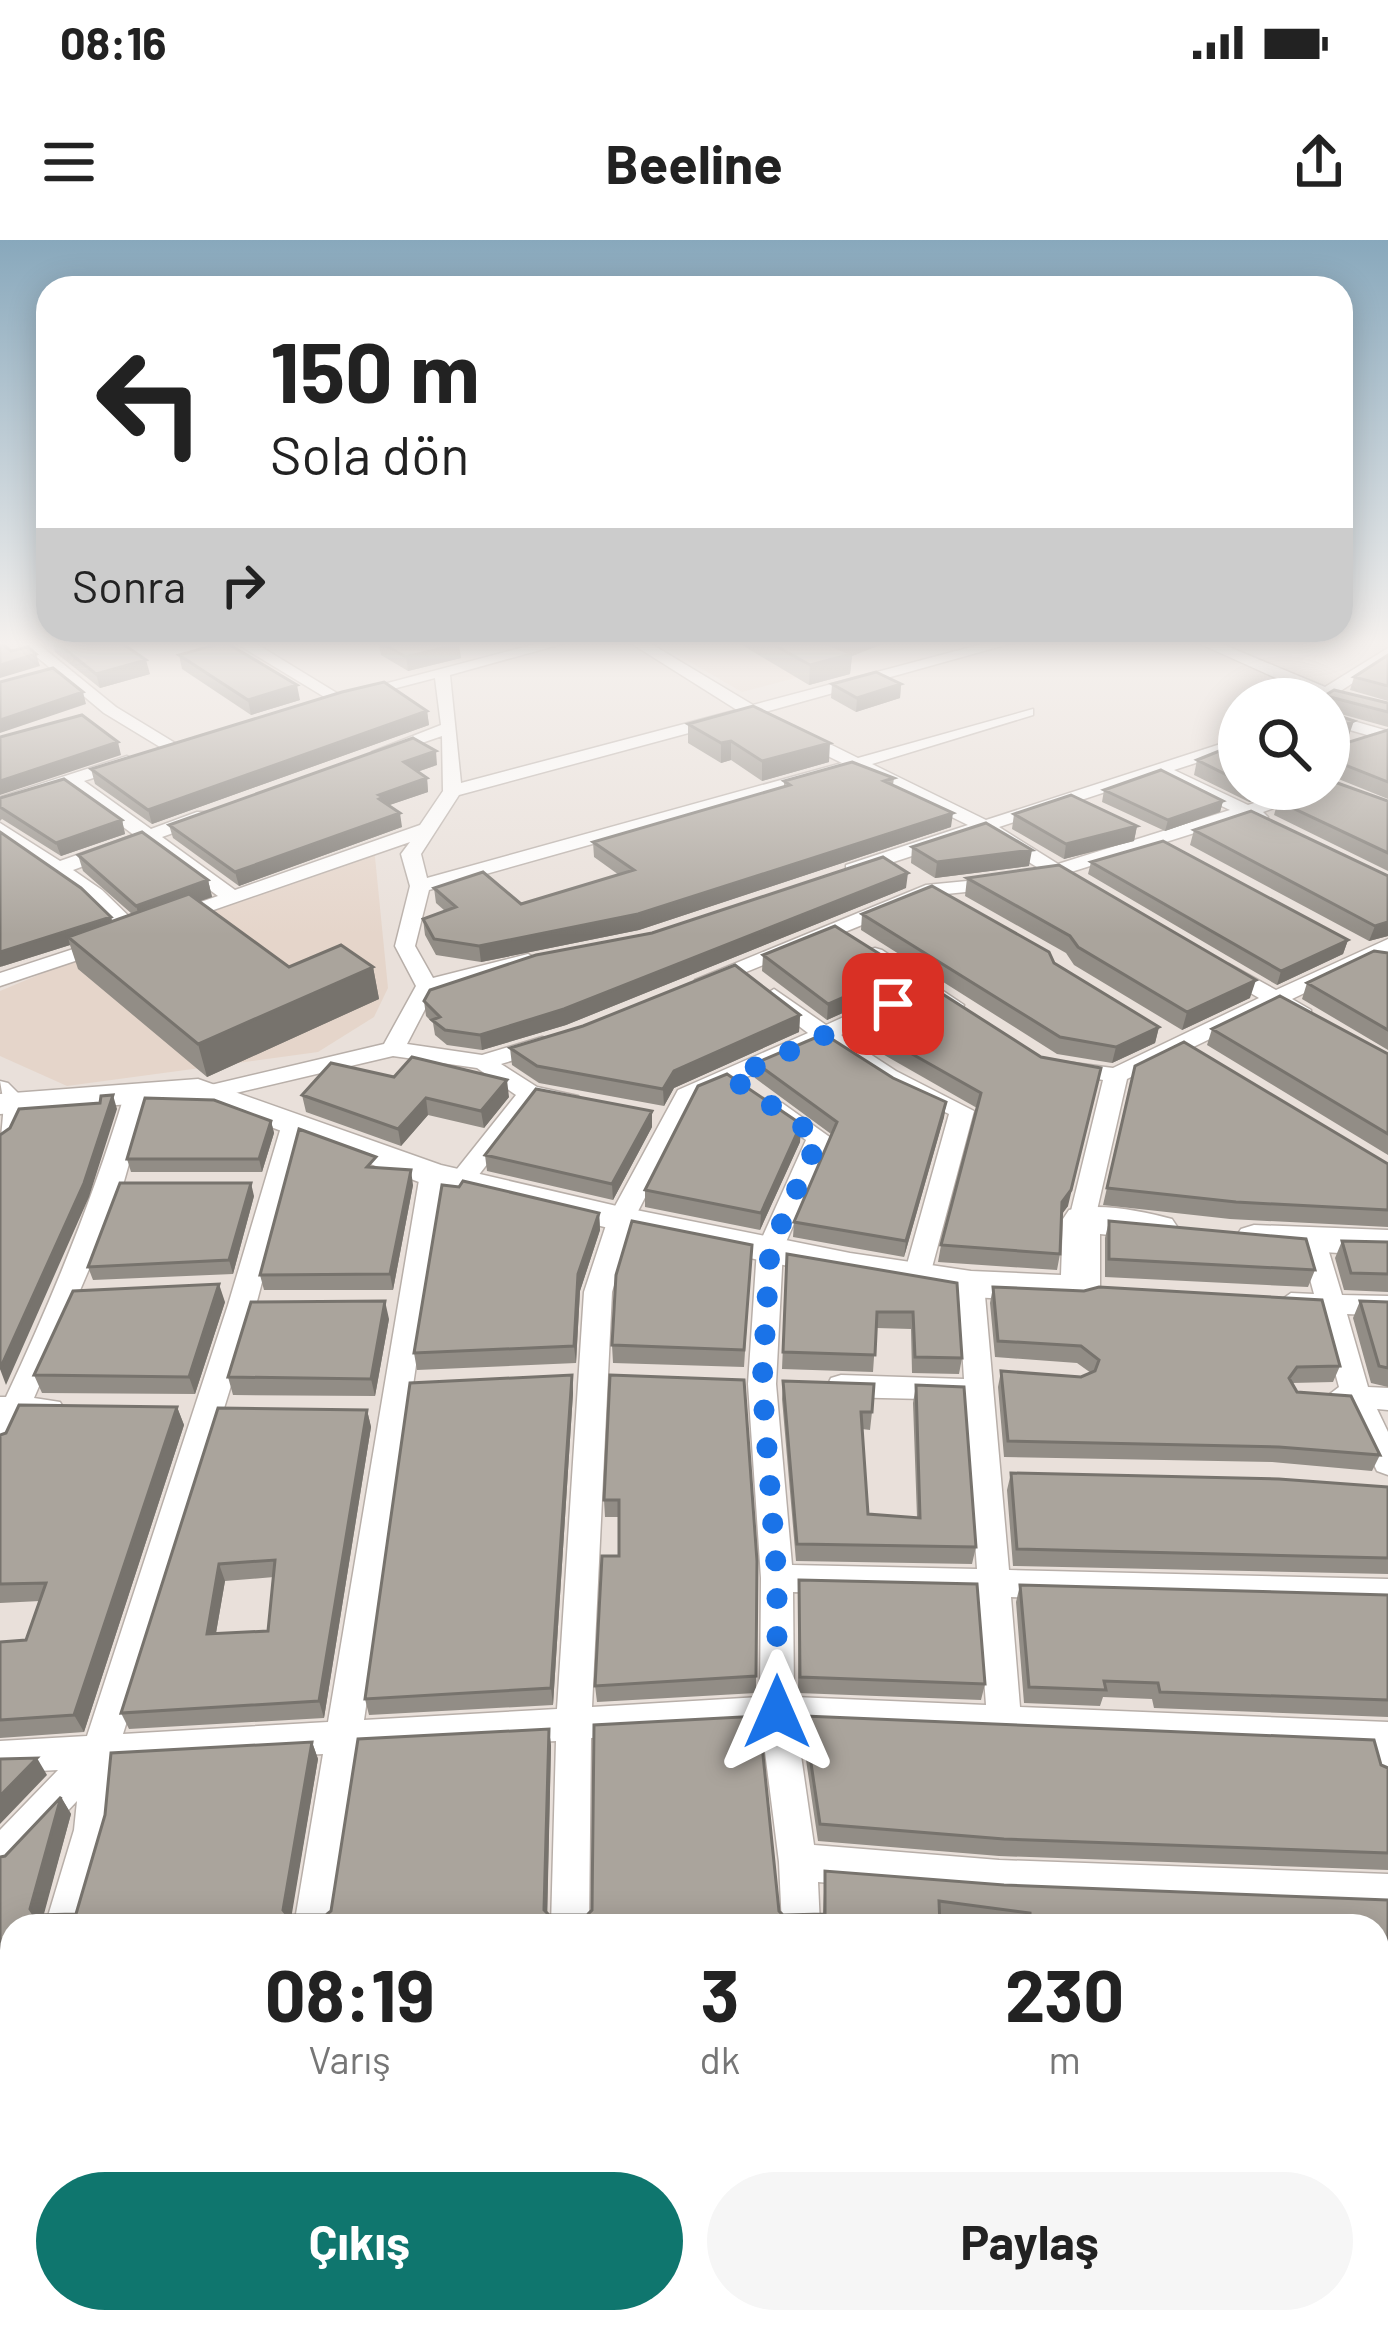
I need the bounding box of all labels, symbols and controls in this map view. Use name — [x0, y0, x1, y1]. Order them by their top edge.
text: 08:16 — [60, 15, 166, 69]
icon: menu — [36, 129, 102, 195]
icon: share — [1286, 129, 1352, 195]
text: Beeline — [605, 130, 783, 195]
text: 150 m — [270, 319, 480, 420]
icon: left — [72, 324, 228, 480]
text: Sola dön — [270, 421, 469, 486]
icon: right — [210, 552, 276, 618]
text: Sonra — [72, 558, 186, 612]
map controls — [1218, 678, 1350, 810]
button: search — [1218, 678, 1350, 810]
pin — [842, 953, 944, 1055]
icon: arrive — [860, 971, 926, 1037]
position arrow — [714, 1649, 840, 1775]
text: 08:19 — [265, 1950, 435, 2036]
text: 3 — [700, 1950, 739, 2036]
text: 230 — [1005, 1950, 1124, 2036]
text: Varış — [309, 2035, 391, 2082]
text: dk — [699, 2035, 740, 2082]
text: m — [1049, 2035, 1081, 2082]
button: Çıkış — [36, 2172, 683, 2310]
button: Paylaş — [707, 2172, 1353, 2310]

